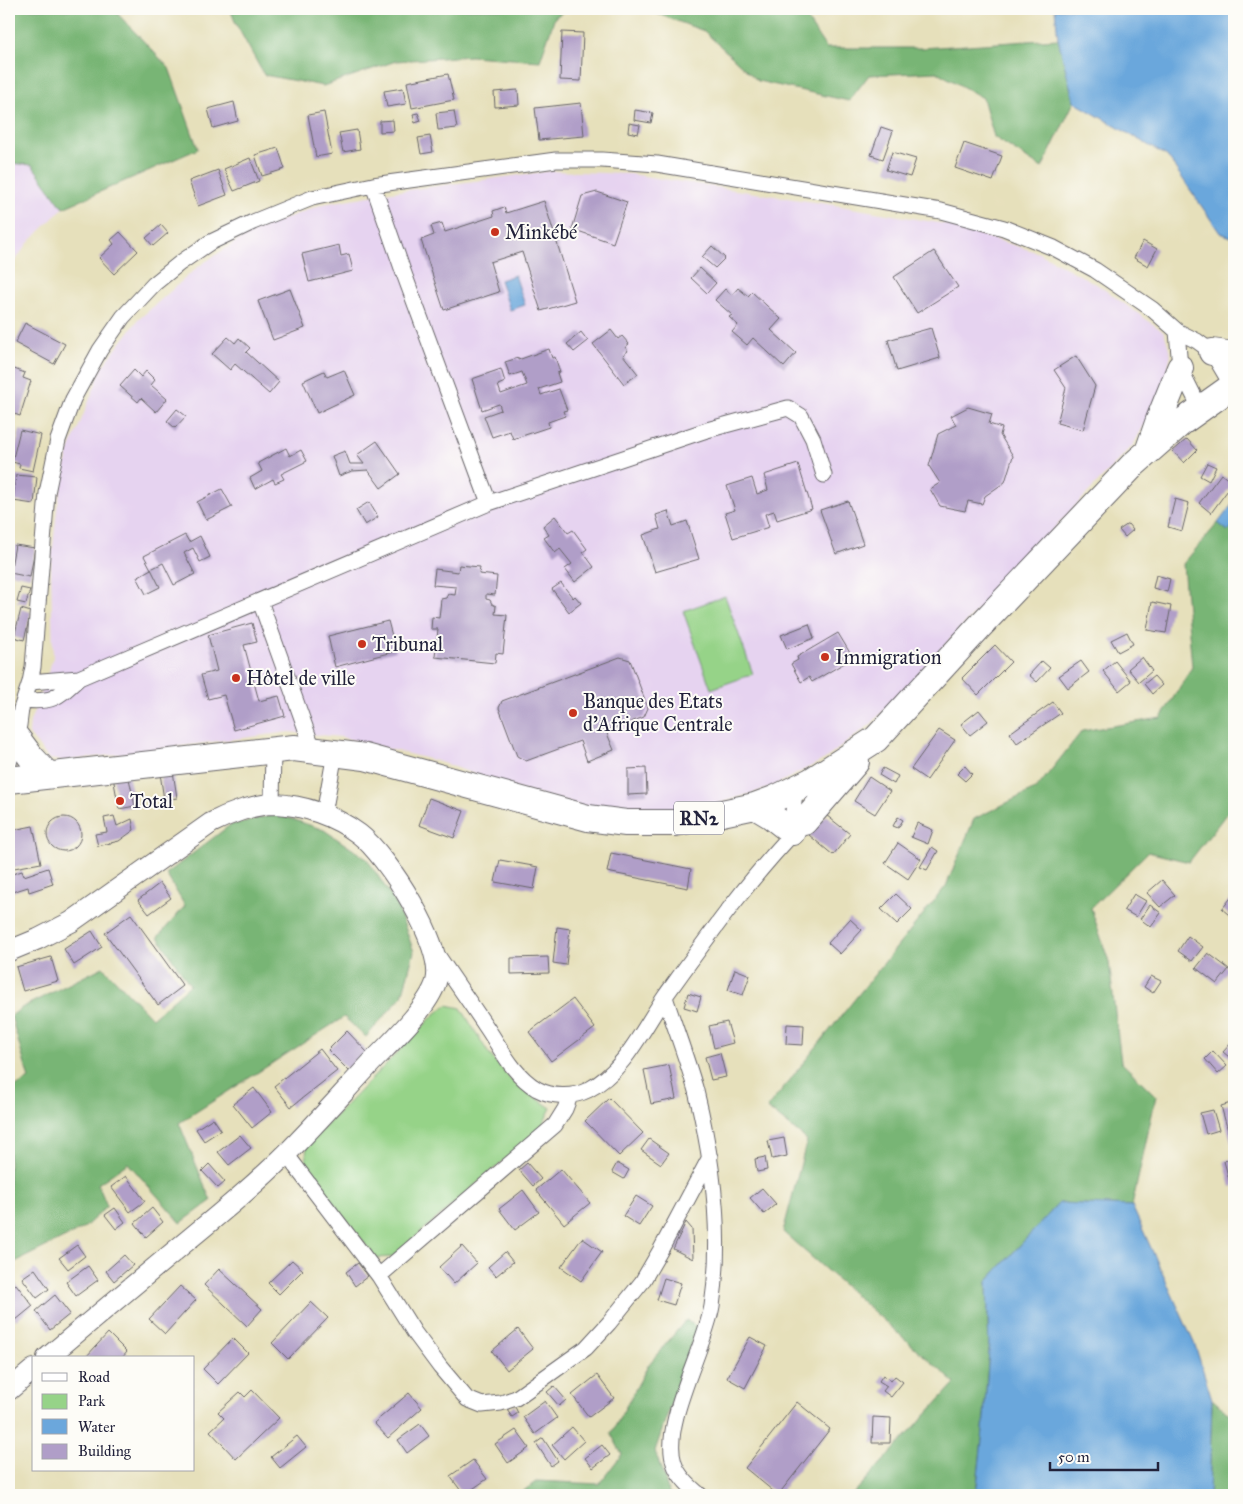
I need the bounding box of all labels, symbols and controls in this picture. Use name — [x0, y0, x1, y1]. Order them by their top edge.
place label: Minkébé — [505, 220, 578, 244]
marker: Minkébé — [489, 226, 501, 238]
place label: Tribunal — [372, 632, 444, 656]
marker: Tribunal — [356, 638, 368, 650]
place label: Immigration — [835, 645, 942, 670]
marker: Immigration — [819, 651, 831, 663]
place label: Hôtel de ville — [246, 666, 355, 690]
marker: Hôtel de ville — [230, 672, 242, 684]
place label: Banque des Etats d'Afrique Centrale — [583, 689, 733, 737]
marker: Banque des Etats d'Afrique Centrale — [567, 707, 579, 719]
place label: Total — [130, 789, 174, 813]
marker: Total — [114, 795, 126, 807]
road number: RN2 — [674, 801, 724, 834]
legend — [32, 1356, 195, 1472]
text: Road — [78, 1368, 110, 1386]
text: Park — [78, 1392, 105, 1410]
text: Water — [78, 1418, 115, 1436]
scale bar — [1050, 1439, 1158, 1471]
text: Building — [78, 1442, 132, 1460]
text: 50 m — [1058, 1448, 1090, 1466]

